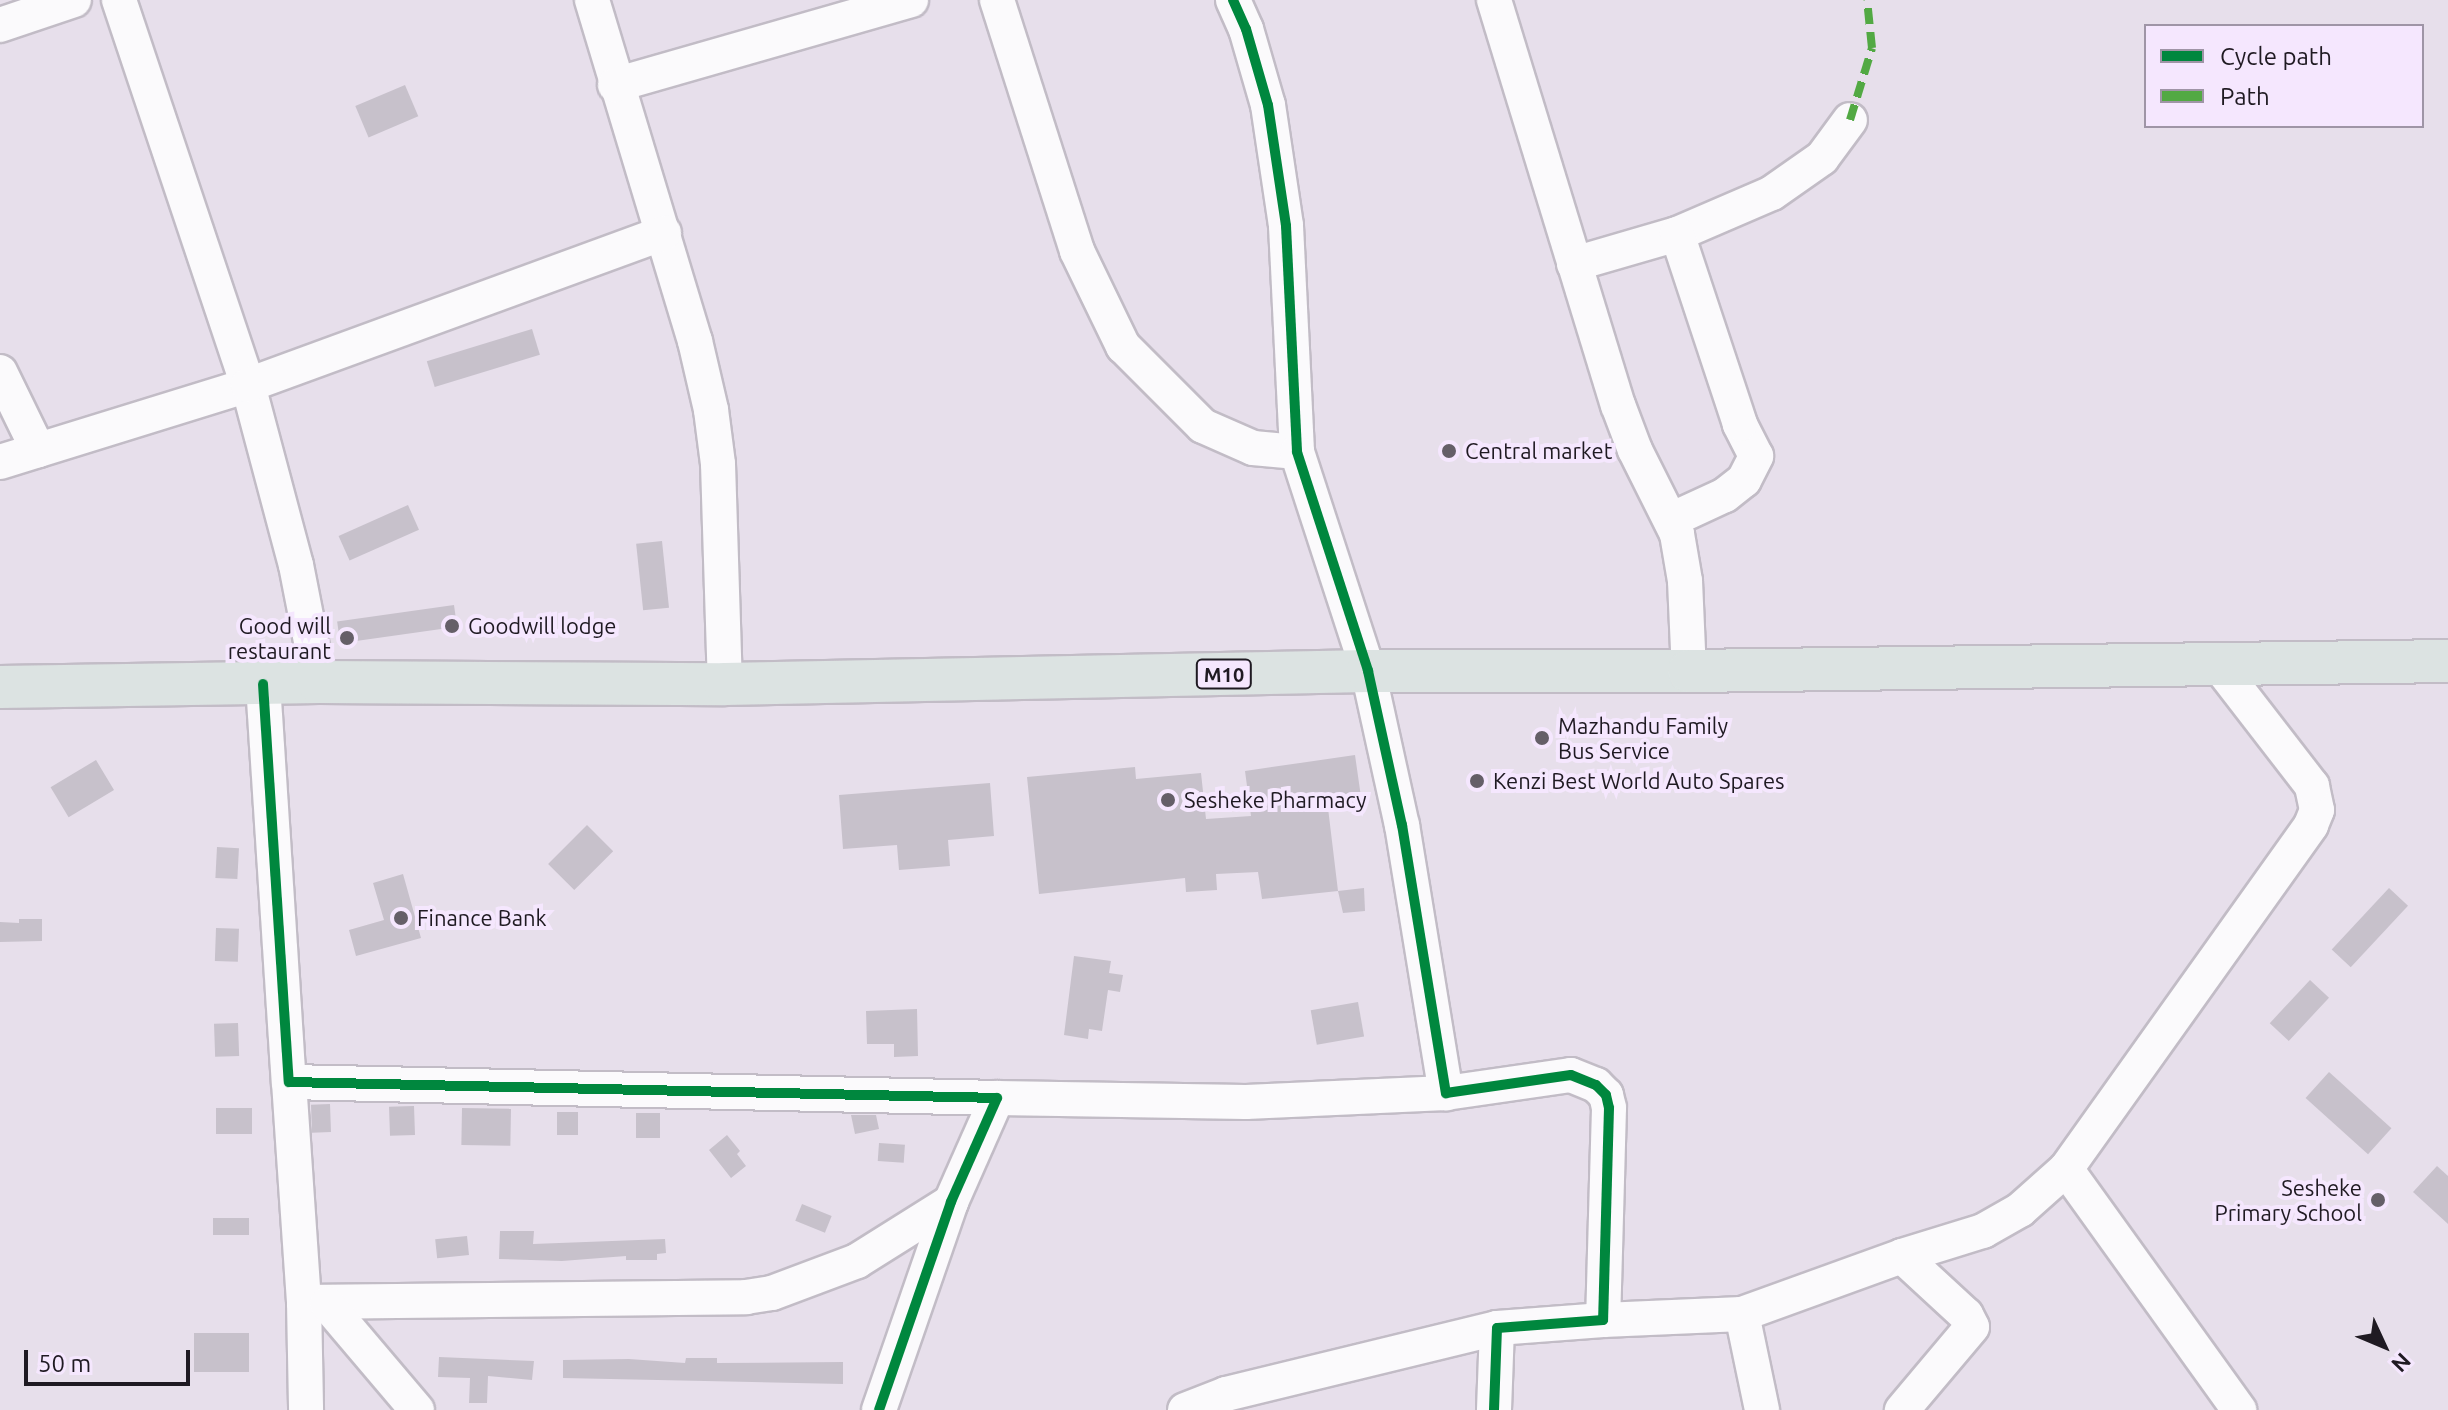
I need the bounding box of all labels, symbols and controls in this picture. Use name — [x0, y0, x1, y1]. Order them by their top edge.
legend — [2144, 24, 2424, 128]
text: Cycle path — [2220, 43, 2332, 70]
text: Path — [2220, 83, 2270, 110]
place label: Central market — [1465, 438, 1612, 464]
marker: Central market — [1440, 442, 1458, 460]
place label: Good will restaurant — [228, 612, 331, 664]
place label: Goodwill lodge — [468, 613, 616, 639]
marker: Goodwill lodge — [443, 617, 461, 635]
marker: Good will restaurant — [338, 629, 356, 647]
road number: M10 — [1194, 658, 1254, 690]
place label: Mazhandu Family Bus Service — [1558, 712, 1728, 764]
marker: Mazhandu Family Bus Service — [1533, 729, 1551, 747]
place label: Kenzi Best World Auto Spares — [1493, 768, 1785, 794]
marker: Kenzi Best World Auto Spares — [1468, 772, 1486, 790]
place label: Sesheke Pharmacy — [1184, 787, 1367, 813]
marker: Sesheke Pharmacy — [1159, 791, 1177, 809]
place label: Finance Bank — [417, 905, 547, 931]
marker: Finance Bank — [392, 909, 410, 927]
place label: Sesheke Primary School — [2215, 1174, 2362, 1226]
marker: Sesheke Primary School — [2369, 1191, 2387, 1209]
north arrow — [2344, 1306, 2424, 1386]
scale bar — [28, 1334, 194, 1384]
text: N — [2387, 1348, 2416, 1378]
text: 50 m — [38, 1350, 91, 1377]

